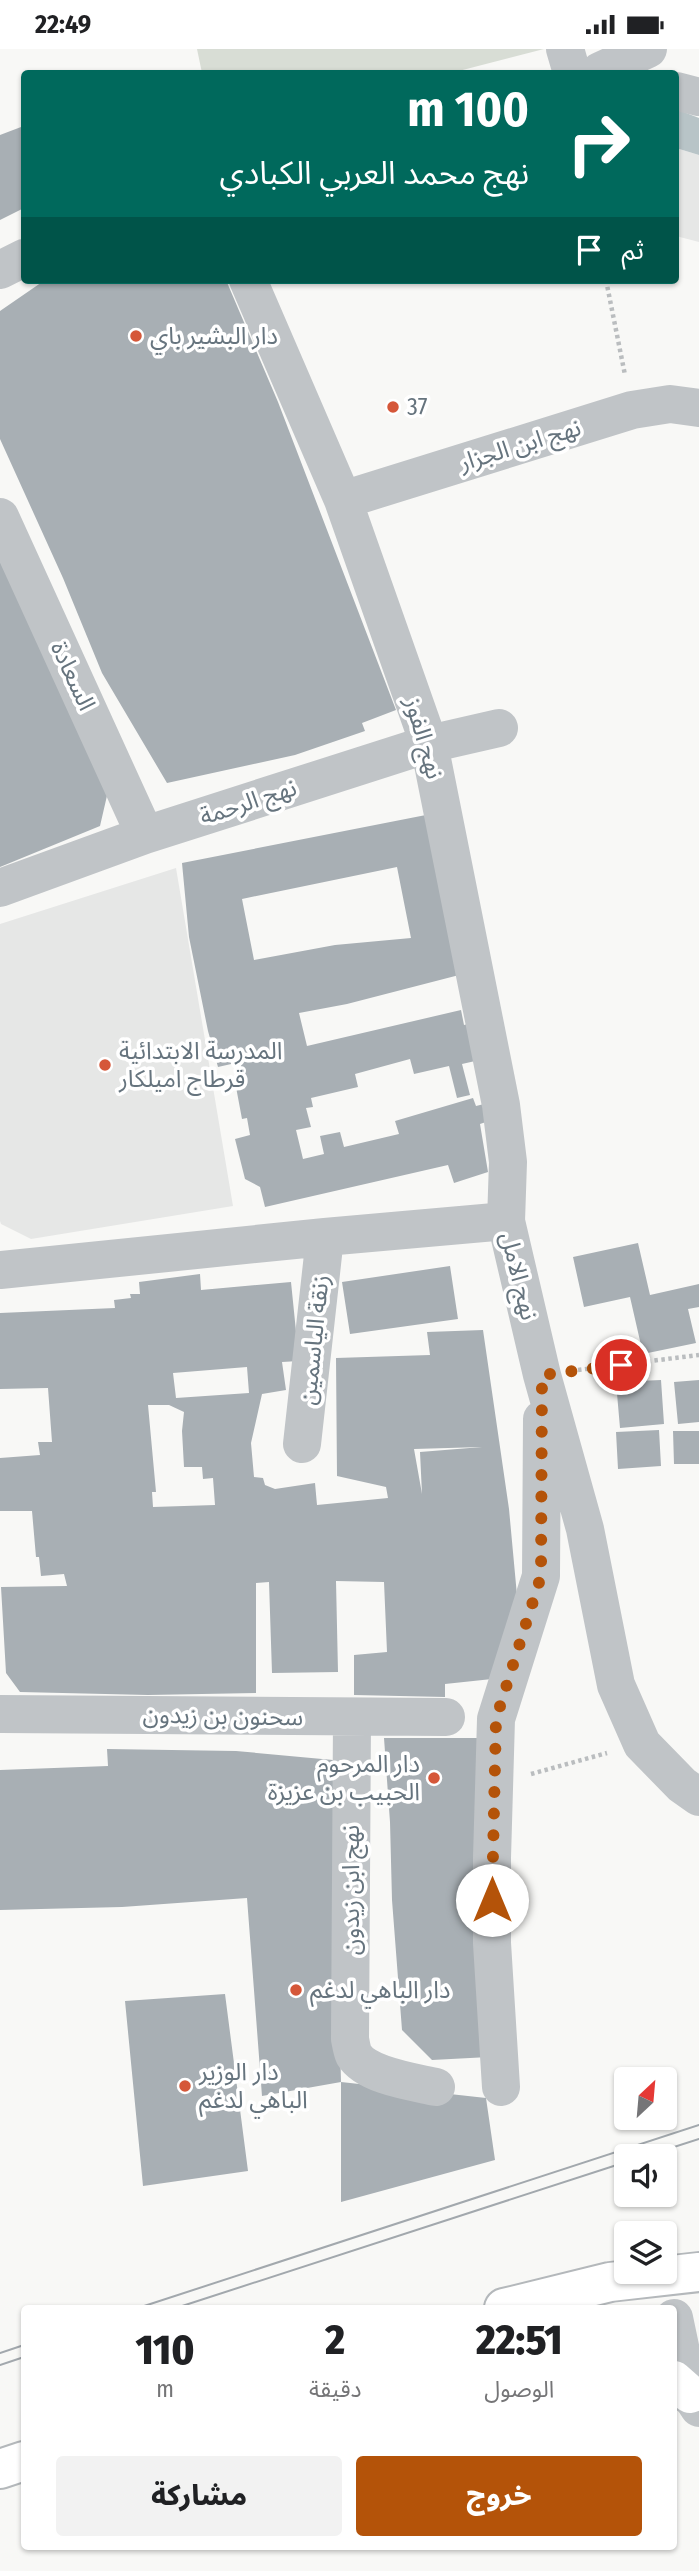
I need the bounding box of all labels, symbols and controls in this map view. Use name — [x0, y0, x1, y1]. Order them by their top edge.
text: 22:49 — [35, 9, 91, 40]
text: 100 m — [407, 80, 529, 139]
icon: right — [553, 98, 644, 189]
text: نهج محمد العربي الكبادي — [220, 154, 529, 192]
icon: arrive — [570, 231, 608, 269]
text: ثم — [622, 235, 644, 266]
place label: دار البشير باي — [150, 322, 278, 355]
marker: دار البشير باي — [128, 328, 144, 344]
place label: 37 — [407, 393, 428, 421]
marker: 37 — [385, 399, 401, 415]
street label: نهج ابن الجزار — [455, 413, 585, 480]
street label: السعادة — [45, 637, 101, 715]
street label: نهج الفوز — [396, 693, 449, 783]
street label: نهج الرحمة — [196, 773, 301, 834]
place label: المدرسة الابتدائية قرطاج اميلكار — [118, 1037, 282, 1096]
marker: المدرسة الابتدائية قرطاج اميلكار — [97, 1057, 113, 1073]
street label: نهج الامل — [492, 1229, 543, 1324]
street label: زنقة الياسمين — [293, 1274, 335, 1406]
pin — [591, 1335, 651, 1395]
icon: arrive — [602, 1346, 640, 1384]
street label: سحنون بن زيدون — [142, 1701, 304, 1731]
place label: دار المرحوم الحبيب بن عزيزة — [268, 1750, 420, 1806]
marker: دار المرحوم الحبيب بن عزيزة — [426, 1770, 442, 1786]
street label: نهج ابن زيدون — [337, 1825, 368, 1955]
position arrow — [455, 1863, 529, 1937]
place label: دار الباهي لدغم — [310, 1976, 450, 2009]
marker: دار الباهي لدغم — [288, 1982, 304, 1998]
place label: دار الوزير الباهي لدغم — [198, 2058, 308, 2119]
north arrow — [614, 2067, 677, 2130]
map controls — [614, 2067, 677, 2284]
marker: دار الوزير الباهي لدغم — [177, 2078, 193, 2094]
button: sound — [614, 2144, 677, 2207]
button: layers — [614, 2221, 677, 2284]
text: 2 — [325, 2315, 345, 2365]
text: 22:51 — [476, 2315, 562, 2365]
text: 110 — [136, 2325, 194, 2375]
text: m — [156, 2375, 174, 2403]
text: دقيقة — [309, 2375, 361, 2403]
text: الوصول — [484, 2375, 554, 2403]
button: مشاركة — [56, 2456, 342, 2536]
button: خروج — [356, 2456, 642, 2536]

